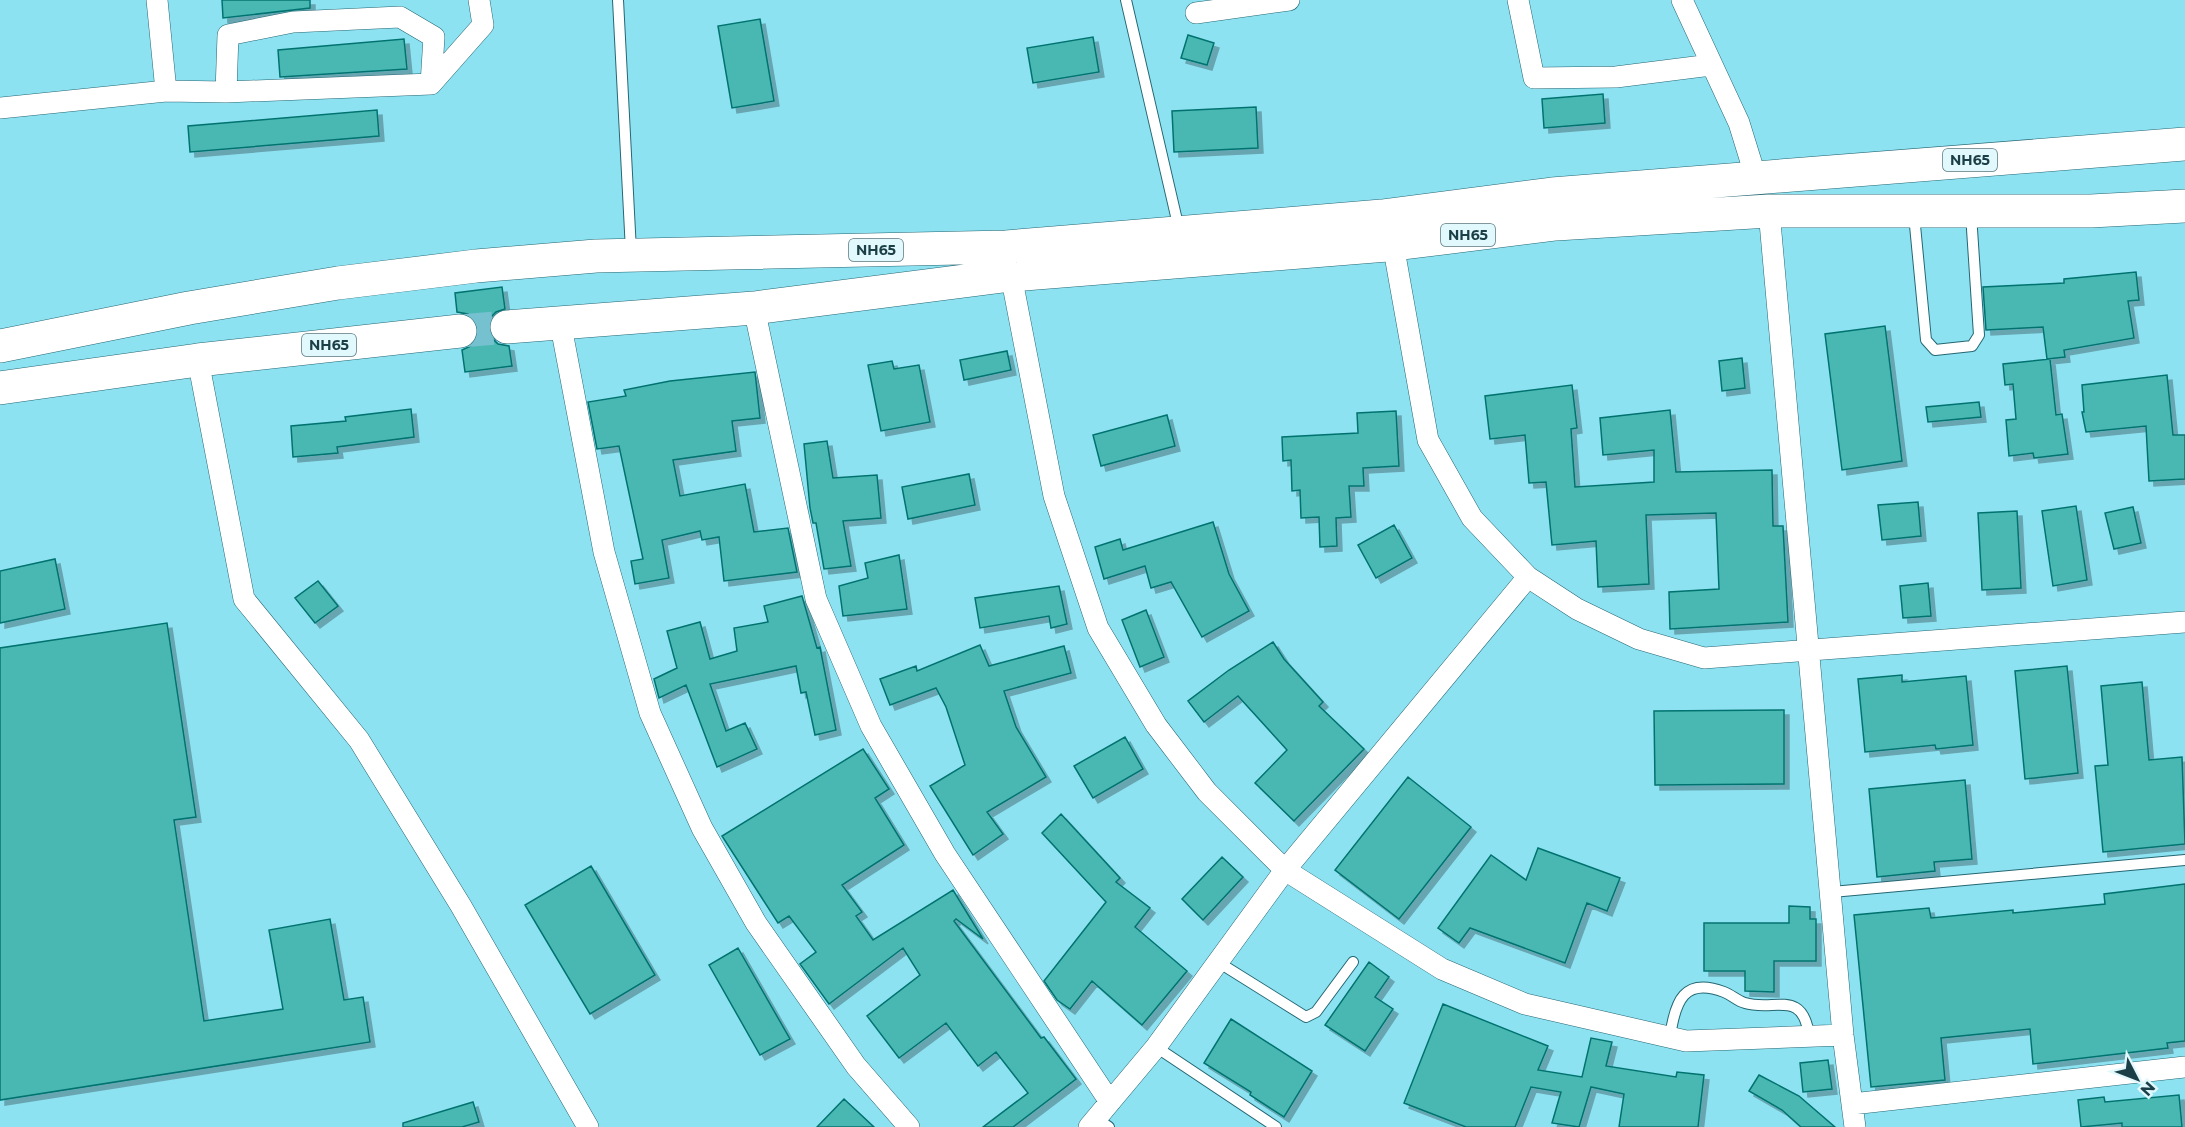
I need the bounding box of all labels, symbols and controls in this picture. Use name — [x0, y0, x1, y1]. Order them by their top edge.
road number: NH65 — [1943, 149, 1997, 171]
road number: NH65 — [1441, 224, 1495, 246]
road number: NH65 — [849, 239, 903, 261]
road number: NH65 — [302, 334, 356, 356]
north arrow — [2107, 1049, 2167, 1109]
text: N — [2136, 1078, 2159, 1100]

